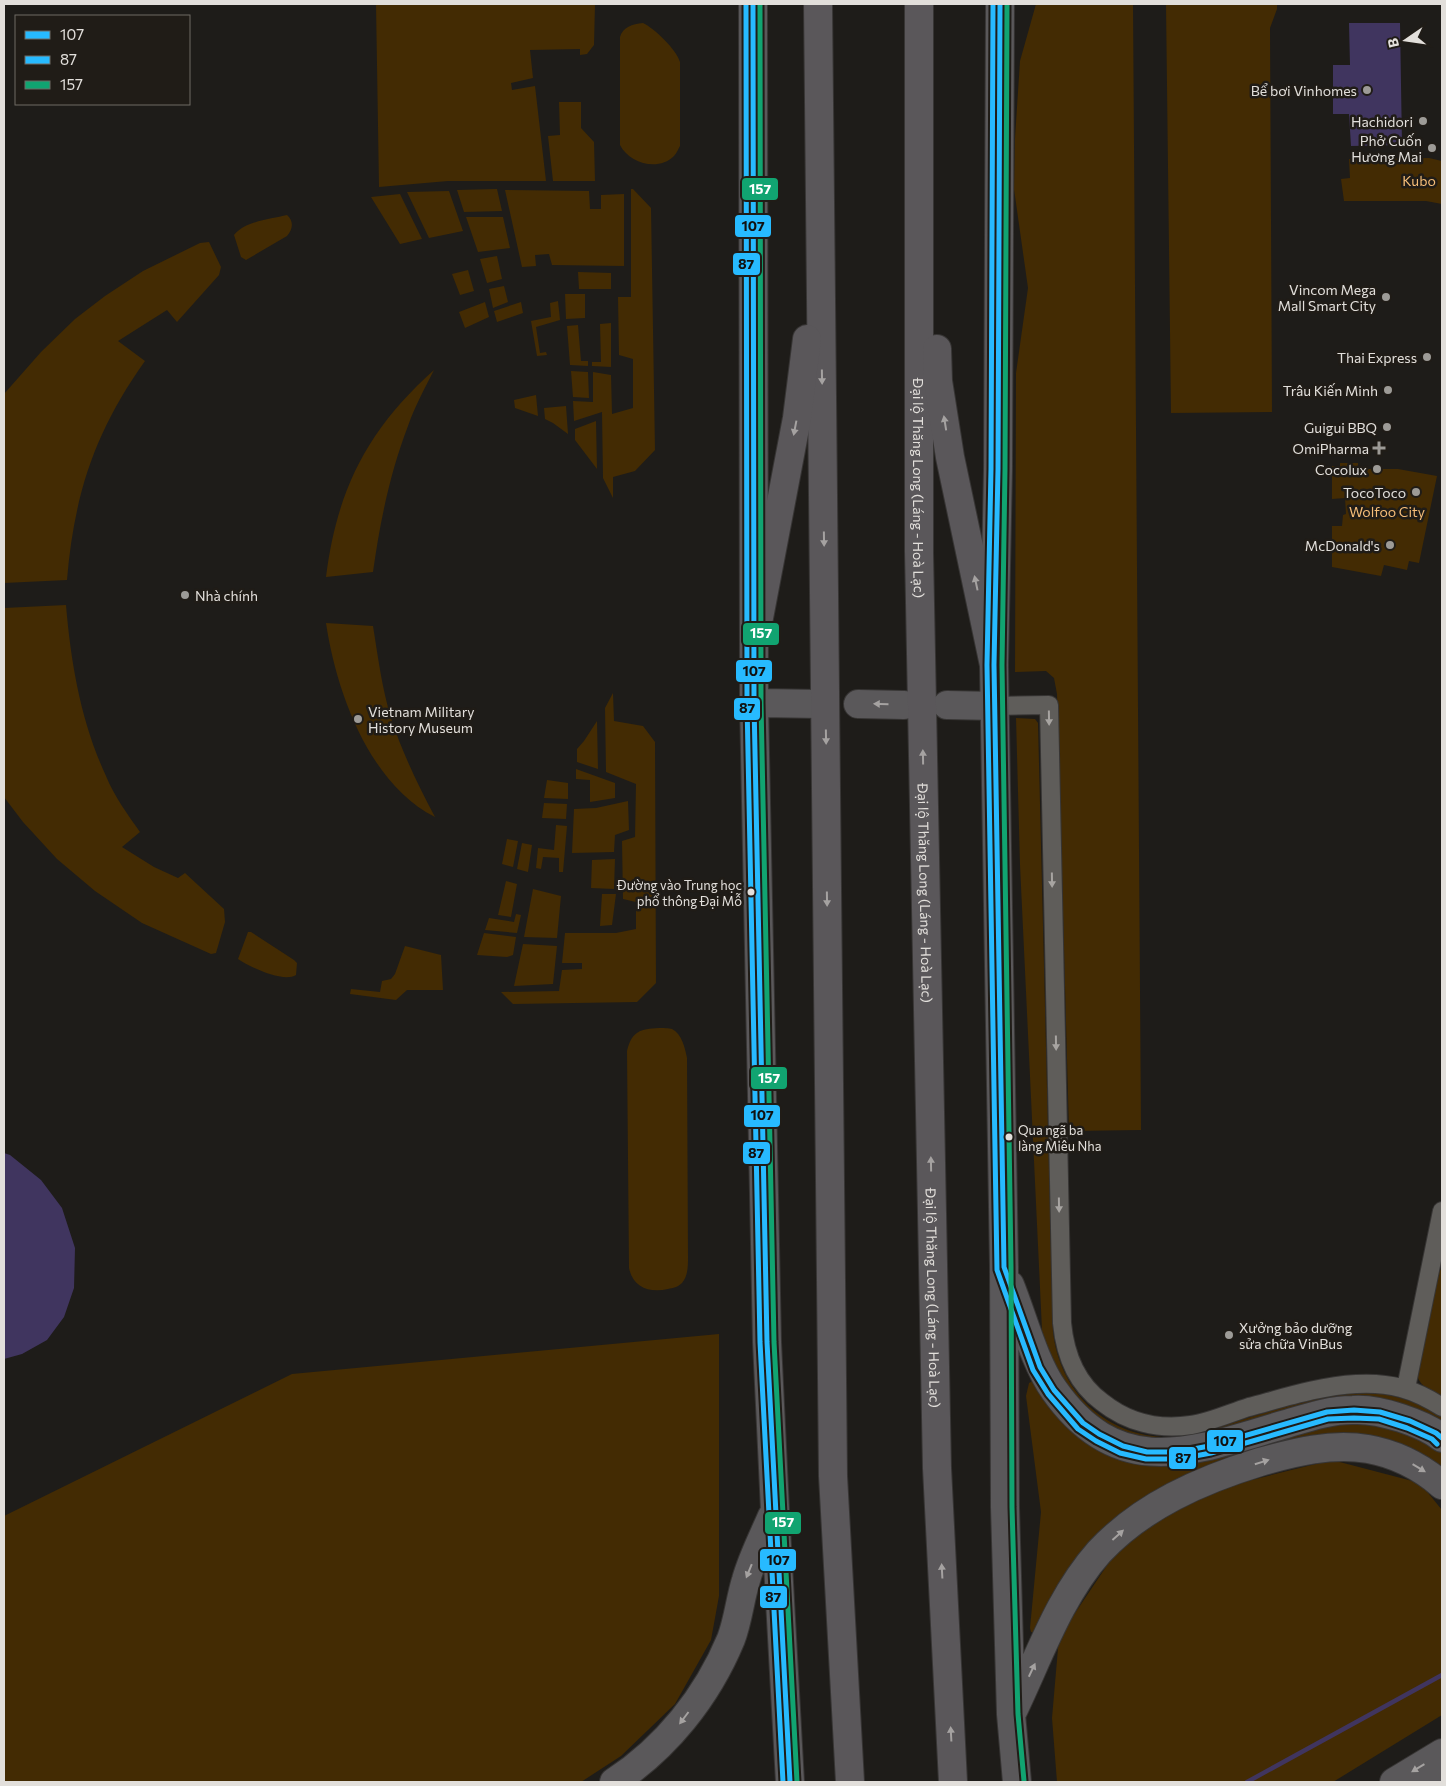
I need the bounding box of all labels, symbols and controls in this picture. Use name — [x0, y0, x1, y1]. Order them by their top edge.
legend — [15, 15, 190, 105]
north arrow — [1381, 15, 1431, 65]
text: 107 — [60, 25, 84, 43]
text: B — [1384, 37, 1402, 49]
text: 87 — [60, 50, 77, 68]
text: 157 — [60, 75, 83, 93]
place label: Bể bơi Vinhomes — [1251, 82, 1357, 99]
marker: Bể bơi Vinhomes — [1361, 84, 1373, 96]
place label: Hachidori — [1351, 113, 1413, 130]
marker: Hachidori — [1417, 115, 1429, 127]
place label: Phở Cuốn Hương Mai — [1351, 132, 1422, 165]
marker: Phở Cuốn Hương Mai — [1426, 142, 1438, 154]
park label: Kubo — [1402, 172, 1436, 189]
line badge: 157 — [741, 177, 779, 201]
text: 157 — [749, 180, 771, 197]
line badge: 107 — [734, 214, 772, 238]
text: 107 — [741, 217, 765, 234]
line badge: 87 — [732, 252, 761, 276]
text: 87 — [738, 255, 754, 272]
place label: Vincom Mega Mall Smart City — [1278, 281, 1376, 314]
marker: Vincom Mega Mall Smart City — [1380, 291, 1392, 303]
place label: Thai Express — [1337, 349, 1417, 366]
marker: Thai Express — [1421, 351, 1433, 363]
one-way arrow — [818, 369, 826, 385]
street label: Đại lộ Thăng Long (Láng - Hoà Lạc) — [911, 377, 928, 598]
place label: Trâu Kiến Minh — [1283, 382, 1378, 399]
marker: Trâu Kiến Minh — [1382, 384, 1394, 396]
one-way arrow — [940, 415, 948, 431]
place label: Guigui BBQ — [1304, 419, 1377, 436]
one-way arrow — [791, 420, 799, 436]
marker: Guigui BBQ — [1381, 421, 1393, 433]
place label: OmiPharma — [1292, 440, 1369, 457]
marker: OmiPharma — [1373, 442, 1385, 454]
place label: Cocolux — [1315, 461, 1368, 478]
marker: Cocolux — [1371, 463, 1383, 475]
place label: TocoToco — [1343, 484, 1406, 501]
marker: TocoToco — [1410, 486, 1422, 498]
park label: Wolfoo City — [1349, 503, 1425, 520]
one-way arrow — [820, 532, 828, 548]
place label: McDonald's — [1305, 537, 1380, 554]
marker: McDonald's — [1384, 539, 1396, 551]
one-way arrow — [972, 575, 980, 590]
place label: Nhà chính — [195, 587, 258, 604]
marker: Nhà chính — [179, 589, 191, 601]
line badge: 157 — [742, 622, 780, 646]
text: 157 — [750, 624, 772, 641]
line badge: 107 — [735, 659, 773, 683]
text: 107 — [742, 662, 766, 679]
line badge: 87 — [733, 697, 761, 721]
text: 87 — [739, 699, 755, 716]
one-way arrow — [873, 700, 889, 708]
place label: Vietnam Military History Museum — [368, 703, 475, 736]
one-way arrow — [1045, 710, 1053, 726]
marker: Vietnam Military History Museum — [352, 713, 364, 725]
one-way arrow — [822, 729, 830, 745]
one-way arrow — [919, 748, 927, 764]
street label: Đại lộ Thăng Long (Láng - Hoà Lạc) — [915, 782, 936, 1003]
one-way arrow — [1049, 872, 1057, 888]
place label: Đường vào Trung học phổ thông Đại Mỗ — [616, 877, 742, 909]
marker: Đường vào Trung học phổ thông Đại Mỗ — [746, 887, 756, 897]
one-way arrow — [824, 892, 832, 908]
one-way arrow — [1052, 1035, 1060, 1051]
line badge: 157 — [750, 1066, 788, 1090]
text: 157 — [758, 1069, 780, 1086]
line badge: 107 — [743, 1104, 781, 1128]
text: 107 — [750, 1106, 774, 1123]
place label: Qua ngã ba làng Miêu Nha — [1018, 1122, 1101, 1154]
marker: Qua ngã ba làng Miêu Nha — [1004, 1132, 1014, 1142]
line badge: 87 — [742, 1141, 771, 1165]
text: 87 — [748, 1144, 764, 1161]
one-way arrow — [927, 1156, 935, 1172]
street label: Đại lộ Thăng Long (Láng - Hoà Lạc) — [923, 1187, 944, 1408]
one-way arrow — [1055, 1197, 1063, 1213]
place label: Xưởng bảo dưỡng sửa chữa VinBus — [1239, 1319, 1353, 1352]
marker: Xưởng bảo dưỡng sửa chữa VinBus — [1223, 1329, 1235, 1341]
line badge: 107 — [1206, 1429, 1244, 1453]
text: 107 — [1213, 1432, 1237, 1449]
line badge: 87 — [1168, 1446, 1197, 1470]
text: 87 — [1175, 1449, 1191, 1466]
one-way arrow — [1254, 1457, 1269, 1465]
one-way arrow — [1412, 1464, 1425, 1473]
line badge: 157 — [764, 1511, 802, 1535]
text: 157 — [772, 1513, 794, 1530]
one-way arrow — [1112, 1529, 1124, 1541]
line badge: 107 — [759, 1548, 797, 1572]
text: 107 — [766, 1551, 790, 1568]
one-way arrow — [938, 1563, 946, 1579]
one-way arrow — [745, 1564, 753, 1579]
line badge: 87 — [759, 1585, 788, 1609]
text: 87 — [765, 1588, 781, 1605]
one-way arrow — [1028, 1663, 1036, 1678]
one-way arrow — [679, 1711, 689, 1725]
one-way arrow — [946, 1725, 954, 1741]
one-way arrow — [1412, 1763, 1425, 1772]

